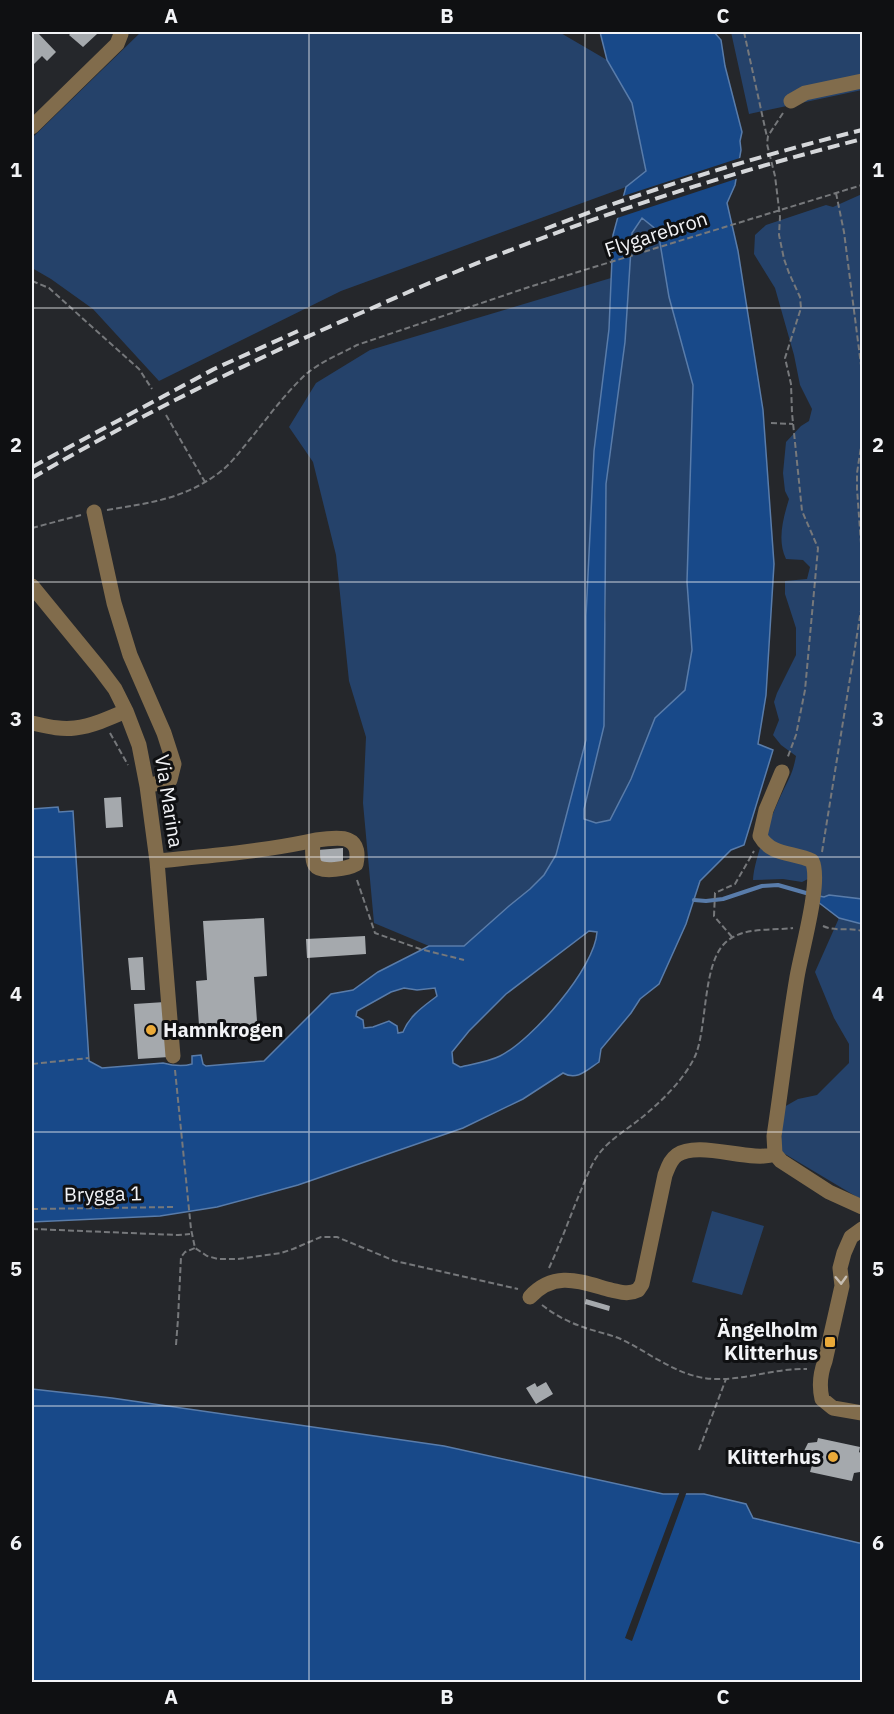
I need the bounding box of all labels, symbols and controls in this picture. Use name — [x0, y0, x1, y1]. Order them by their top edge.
text: A — [164, 2, 178, 29]
text: B — [440, 2, 454, 29]
text: C — [716, 2, 730, 29]
text: 1 — [10, 156, 22, 183]
text: 1 — [872, 156, 884, 183]
street label: Flygarebron — [601, 204, 711, 263]
text: 2 — [10, 431, 22, 458]
text: 2 — [872, 431, 884, 458]
text: 3 — [10, 705, 22, 732]
text: 3 — [872, 705, 884, 732]
street label: Via Marina — [149, 752, 190, 850]
text: 4 — [10, 980, 22, 1007]
text: 4 — [872, 980, 884, 1007]
place label: Hamnkrogen — [163, 1016, 284, 1043]
marker: Hamnkrogen — [144, 1023, 158, 1037]
street label: Brygga 1 — [64, 1179, 142, 1208]
text: 5 — [10, 1255, 22, 1282]
text: 5 — [872, 1255, 884, 1282]
one-way arrow — [835, 1275, 847, 1284]
place label: Ängelholm Klitterhus — [717, 1316, 818, 1366]
marker: Ängelholm Klitterhus — [823, 1335, 837, 1349]
place label: Klitterhus — [727, 1443, 821, 1470]
marker: Klitterhus — [826, 1450, 840, 1464]
text: 6 — [10, 1529, 22, 1556]
text: 6 — [872, 1529, 884, 1556]
text: A — [164, 1683, 178, 1710]
text: B — [440, 1683, 454, 1710]
text: C — [716, 1683, 730, 1710]

